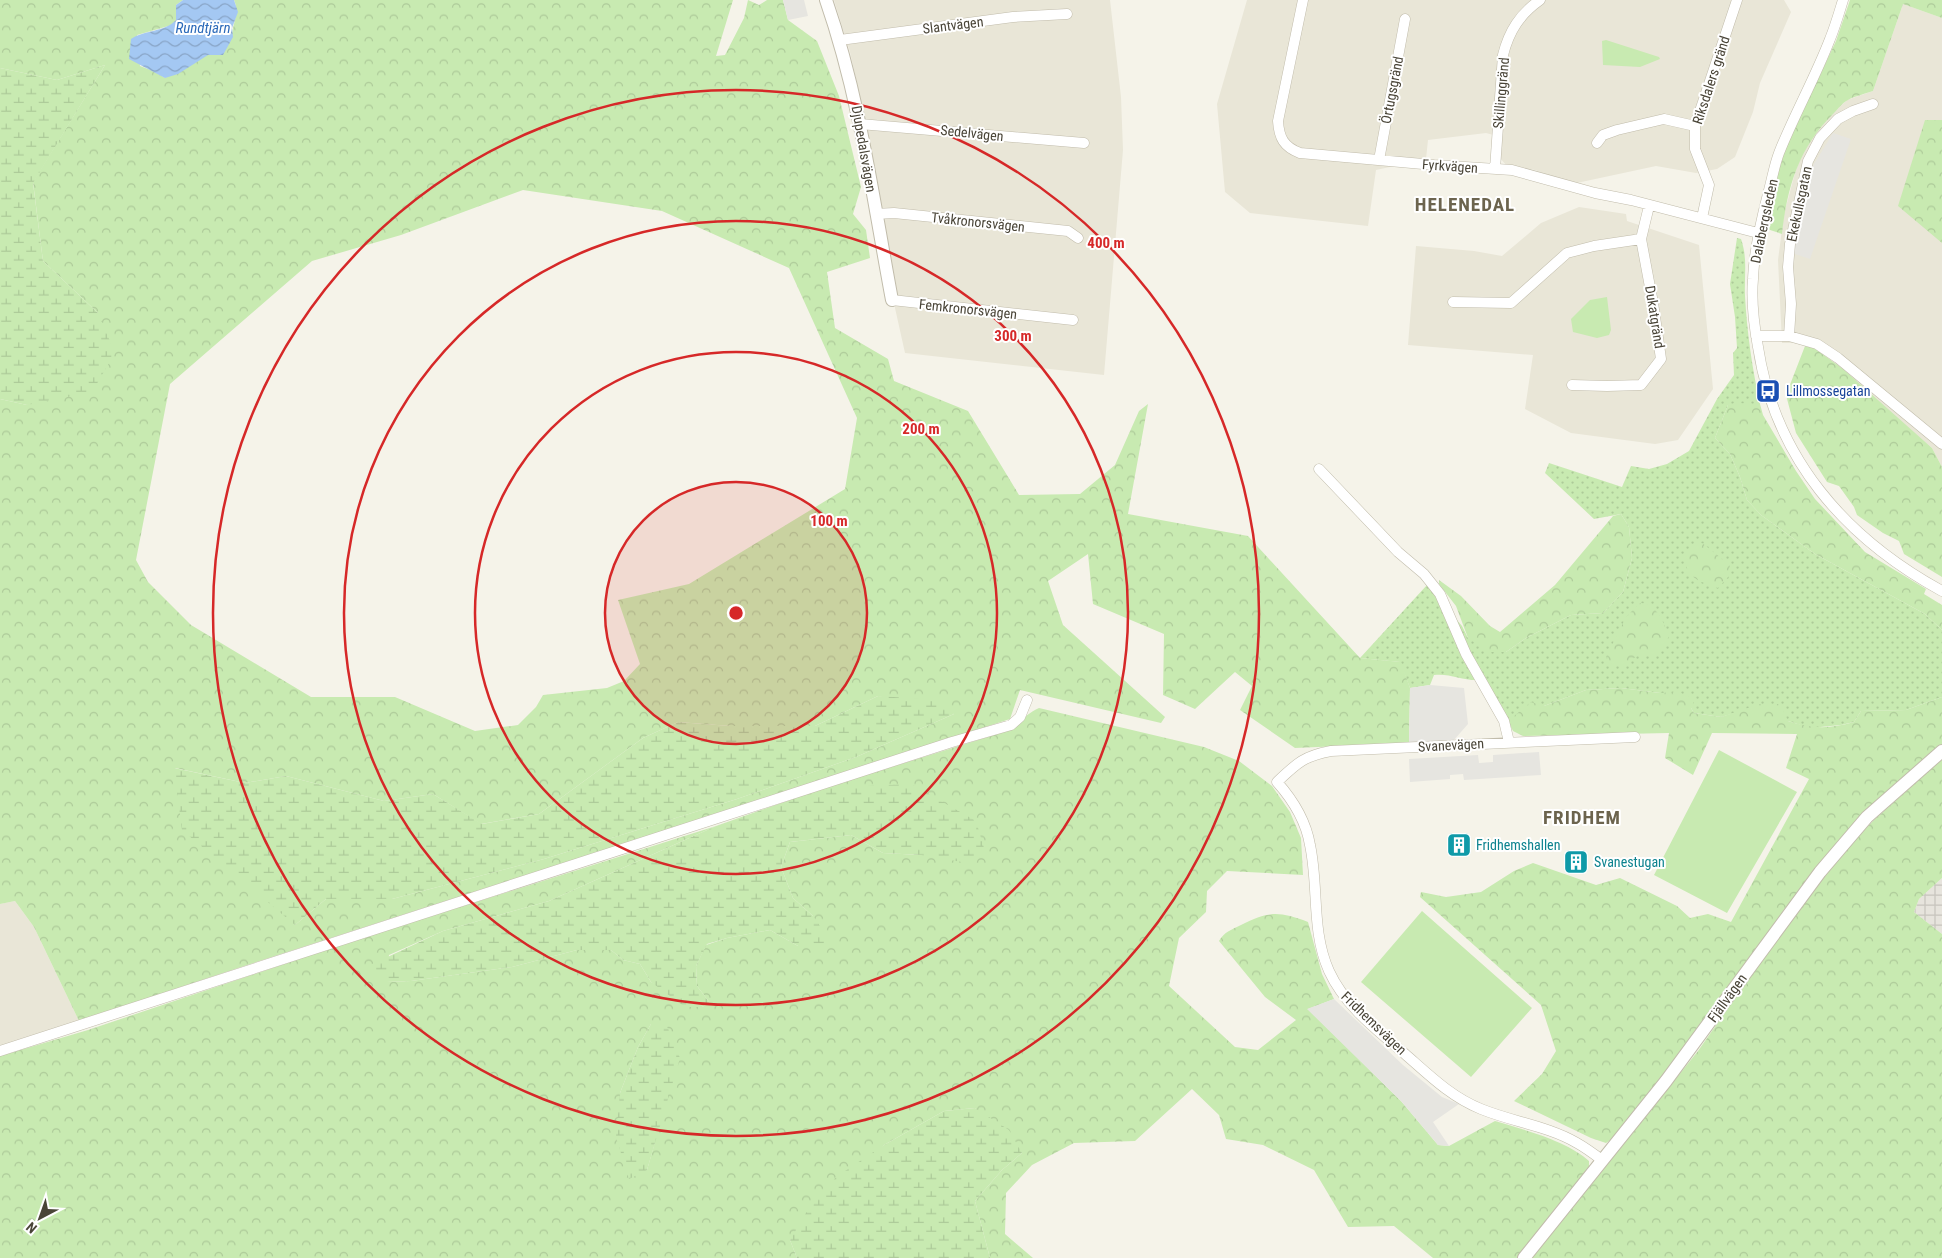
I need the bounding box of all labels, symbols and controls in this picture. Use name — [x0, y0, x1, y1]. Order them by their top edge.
street label: Slantvägen — [922, 13, 984, 37]
water label: Rundtjärn — [175, 19, 231, 37]
street label: Riksdalers gränd — [1689, 34, 1733, 126]
street label: Örtugsgränd — [1378, 55, 1406, 125]
street label: Skillinggränd — [1490, 57, 1512, 129]
street label: Djupedalsvägen — [849, 105, 879, 193]
street label: Sedelvägen — [940, 122, 1004, 144]
street label: Fyrkvägen — [1422, 156, 1478, 176]
street label: Ekekullsgatan — [1783, 165, 1815, 243]
street label: Dalabergsleden — [1747, 177, 1781, 265]
district label: HELENEDAL — [1415, 193, 1515, 216]
street label: Tvåkronorsvägen — [930, 209, 1026, 235]
text: 400 m — [1087, 234, 1125, 252]
street label: Dukatgränd — [1642, 285, 1668, 349]
street label: Femkronorsvägen — [918, 296, 1018, 322]
text: 300 m — [994, 327, 1032, 345]
bus stop icon: Lillmossegatan — [1755, 378, 1781, 404]
place label: Lillmossegatan — [1786, 383, 1870, 399]
text: 200 m — [902, 420, 940, 438]
text: 100 m — [810, 512, 848, 530]
centre of rings — [727, 604, 745, 622]
street label: Svanevägen — [1418, 735, 1484, 755]
district label: FRIDHEM — [1543, 806, 1621, 829]
building icon: Fridhemshallen — [1446, 832, 1472, 858]
place label: Fridhemshallen — [1476, 837, 1560, 853]
building icon: Svanestugan — [1563, 849, 1589, 875]
place label: Svanestugan — [1594, 854, 1665, 870]
street label: Fjällvägen — [1704, 971, 1750, 1025]
street label: Fridhemsvägen — [1338, 988, 1410, 1058]
north arrow — [15, 1193, 65, 1243]
text: N — [23, 1219, 40, 1237]

